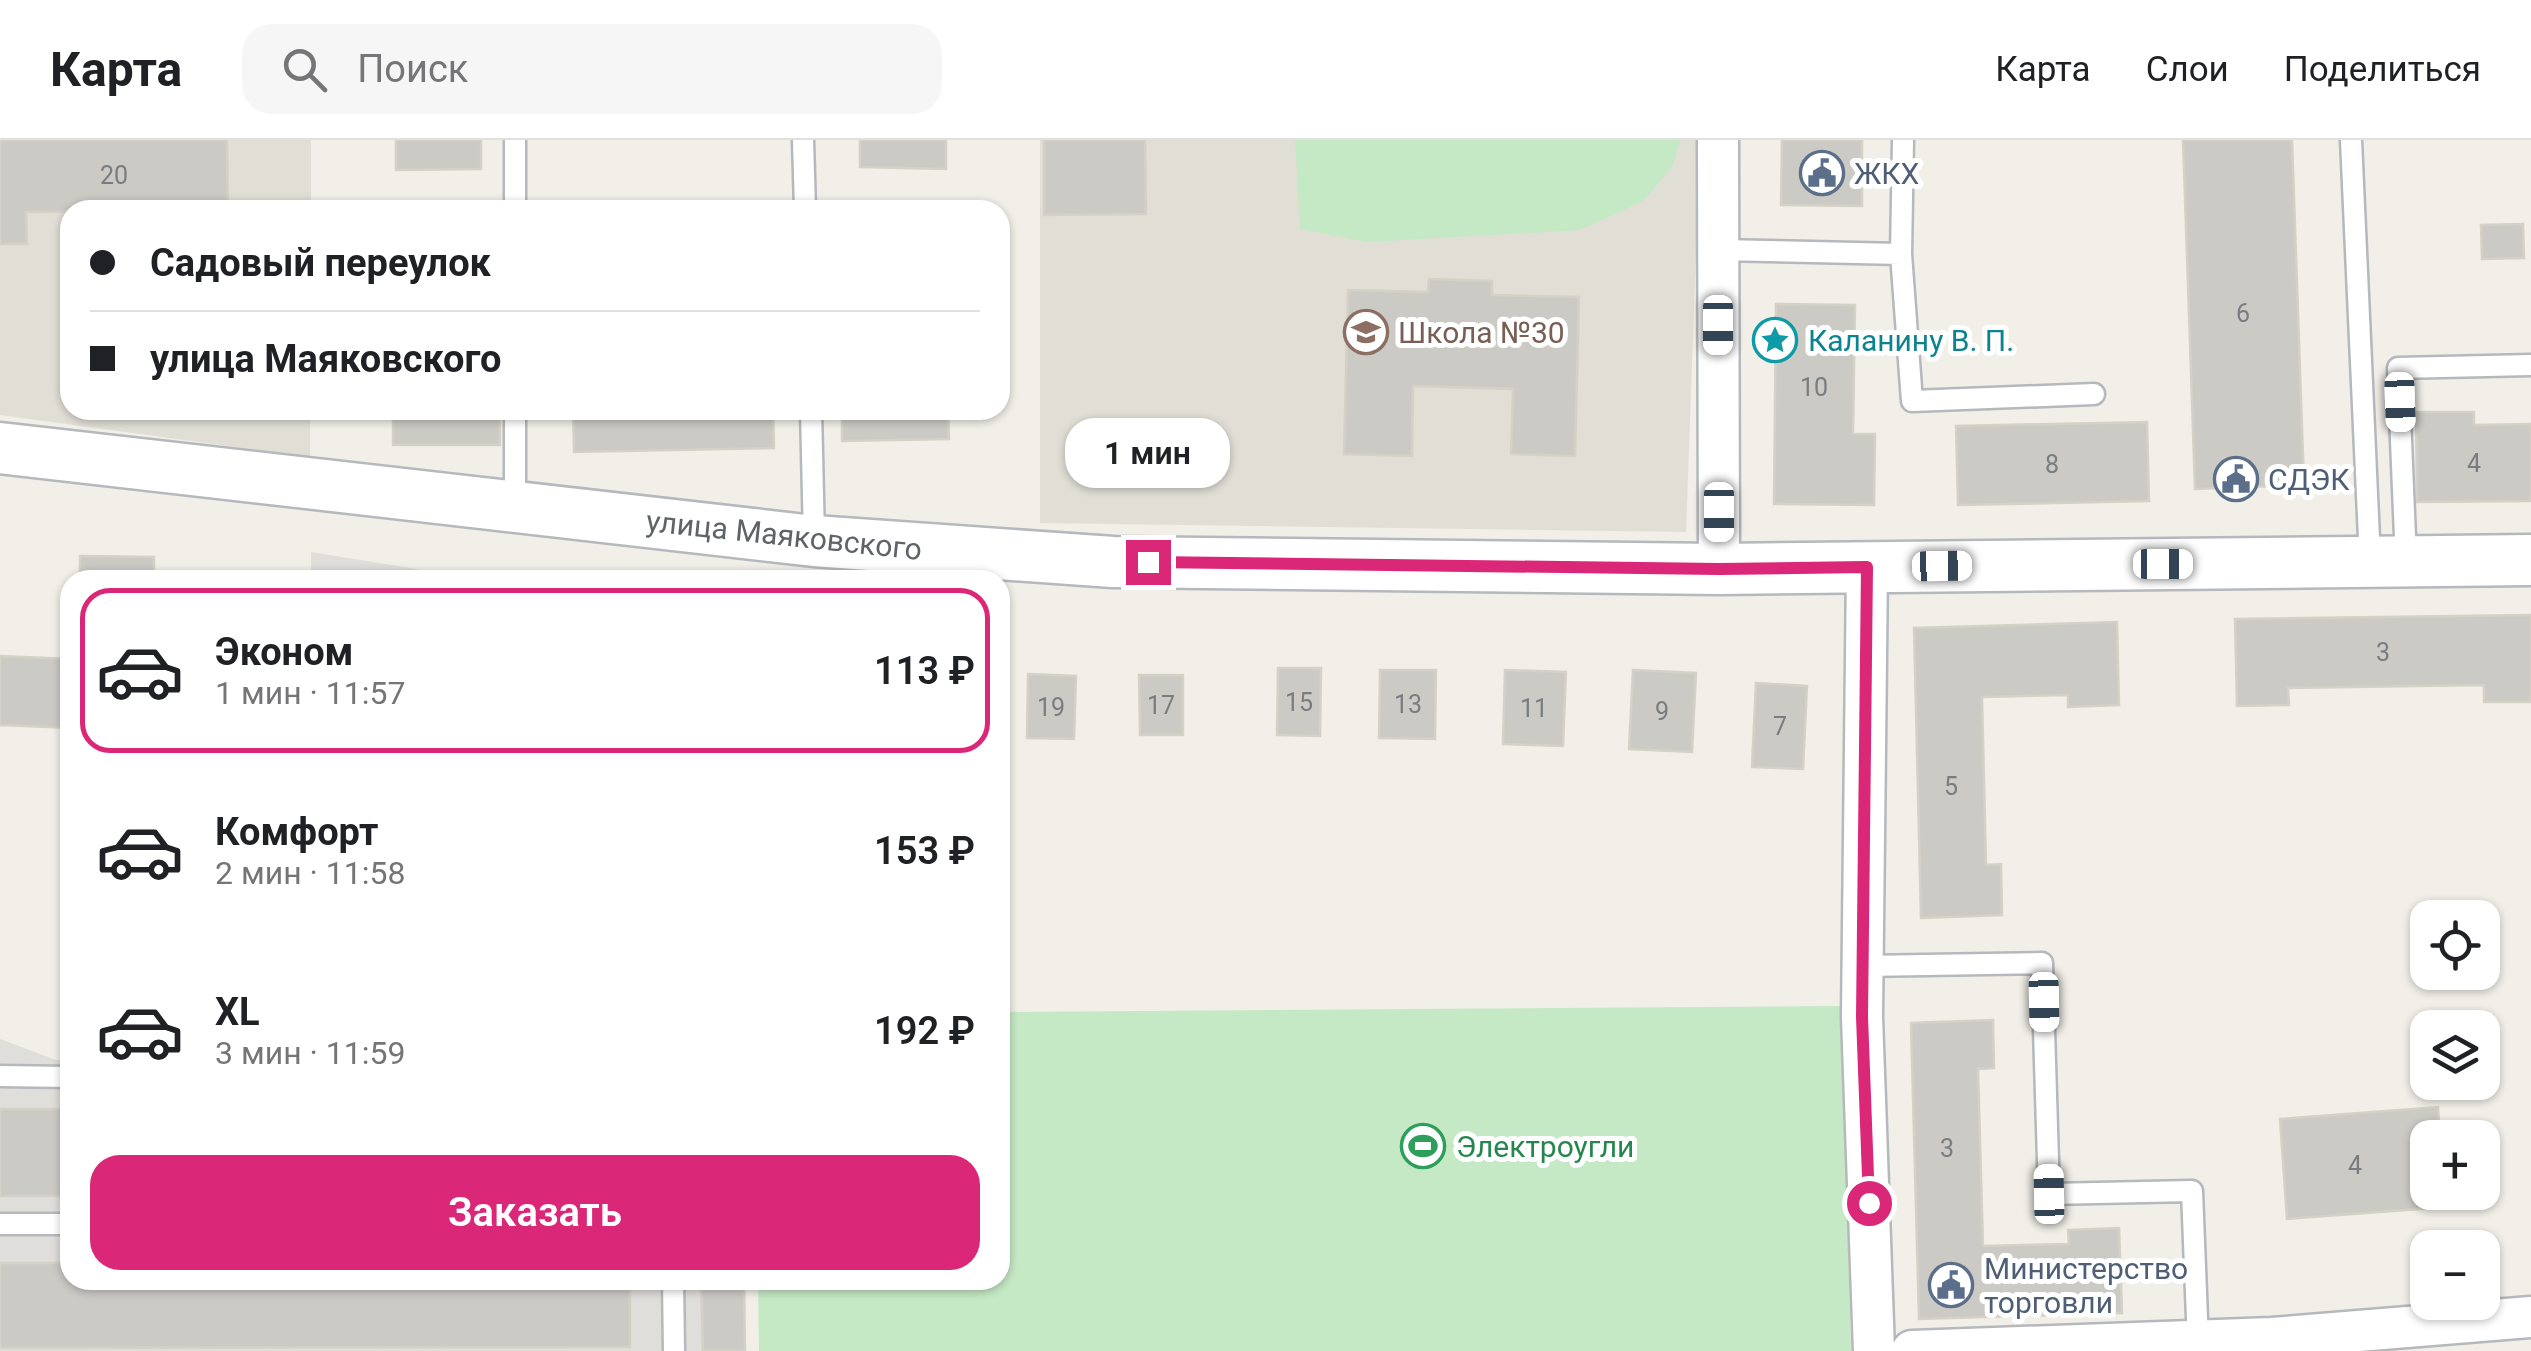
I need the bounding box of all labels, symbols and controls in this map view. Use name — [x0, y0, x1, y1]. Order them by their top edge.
search box — [242, 24, 942, 114]
text: Карта — [50, 41, 182, 98]
icon: search — [277, 42, 332, 97]
text: Поиск — [357, 47, 468, 91]
text: Карта — [1995, 49, 2091, 90]
text: Слои — [2146, 49, 2229, 90]
text: Поделиться — [2284, 49, 2481, 90]
public building icon: ЖКХ — [1799, 150, 1845, 196]
place label: ЖКХ — [1854, 156, 1920, 191]
house number: 20 — [100, 161, 128, 190]
text: Садовый переулок — [150, 241, 491, 285]
car — [1703, 295, 1733, 355]
house number: 6 — [2236, 299, 2250, 328]
school or university icon: Школа №30 — [1343, 309, 1389, 355]
place label: Школа №30 — [1398, 315, 1565, 350]
place icon: Каланину В. П. — [1752, 317, 1798, 363]
place label: Каланину В. П. — [1808, 323, 2014, 358]
text: улица Маяковского — [150, 337, 501, 381]
car — [2384, 371, 2416, 433]
house number: 10 — [1800, 373, 1828, 402]
callout: 1 мин — [1066, 417, 1230, 487]
text: 1 мин — [1104, 434, 1191, 472]
house number: 4 — [2467, 449, 2481, 478]
house number: 8 — [2045, 450, 2059, 479]
public building icon: СДЭК — [2213, 456, 2259, 502]
place label: СДЭК — [2268, 462, 2350, 497]
car — [1704, 482, 1734, 542]
street label: улица Маяковского — [644, 503, 924, 567]
route end — [1126, 540, 1171, 585]
car — [2133, 549, 2193, 579]
car — [1912, 550, 1972, 582]
icon: car — [95, 626, 185, 716]
text: Эконом — [215, 630, 353, 674]
house number: 3 — [2376, 638, 2390, 667]
text: 113 ₽ — [874, 649, 975, 693]
text: 1 мин · 11:57 — [215, 674, 406, 712]
house number: 15 — [1285, 688, 1313, 717]
house number: 13 — [1394, 690, 1422, 719]
house number: 17 — [1147, 691, 1175, 720]
house number: 19 — [1037, 693, 1065, 722]
house number: 11 — [1520, 694, 1548, 723]
house number: 9 — [1655, 697, 1669, 726]
house number: 7 — [1773, 712, 1787, 741]
house number: 5 — [1944, 772, 1958, 801]
icon: car — [95, 806, 185, 896]
text: Комфорт — [215, 810, 378, 854]
text: 153 ₽ — [874, 829, 975, 873]
text: 2 мин · 11:58 — [215, 854, 406, 892]
map controls — [2410, 900, 2500, 1320]
button: locate — [2410, 900, 2500, 990]
car — [2028, 972, 2060, 1032]
icon: car — [95, 986, 185, 1076]
text: XL — [215, 990, 260, 1034]
text: 192 ₽ — [874, 1009, 975, 1053]
button: layers — [2410, 1010, 2500, 1100]
text: 3 мин · 11:59 — [215, 1034, 406, 1072]
button: + — [2410, 1120, 2500, 1210]
sports icon: Электроугли — [1400, 1123, 1446, 1169]
place label: Электроугли — [1456, 1129, 1634, 1164]
house number: 3 — [1940, 1134, 1954, 1163]
house number: 4 — [2348, 1151, 2362, 1180]
button: Заказать — [90, 1155, 980, 1270]
car — [2033, 1164, 2065, 1224]
route start — [1847, 1181, 1892, 1226]
button: − — [2410, 1230, 2500, 1320]
place label: Министерство торговли — [1984, 1251, 2188, 1320]
public building icon: Министерство торговли — [1928, 1262, 1974, 1308]

